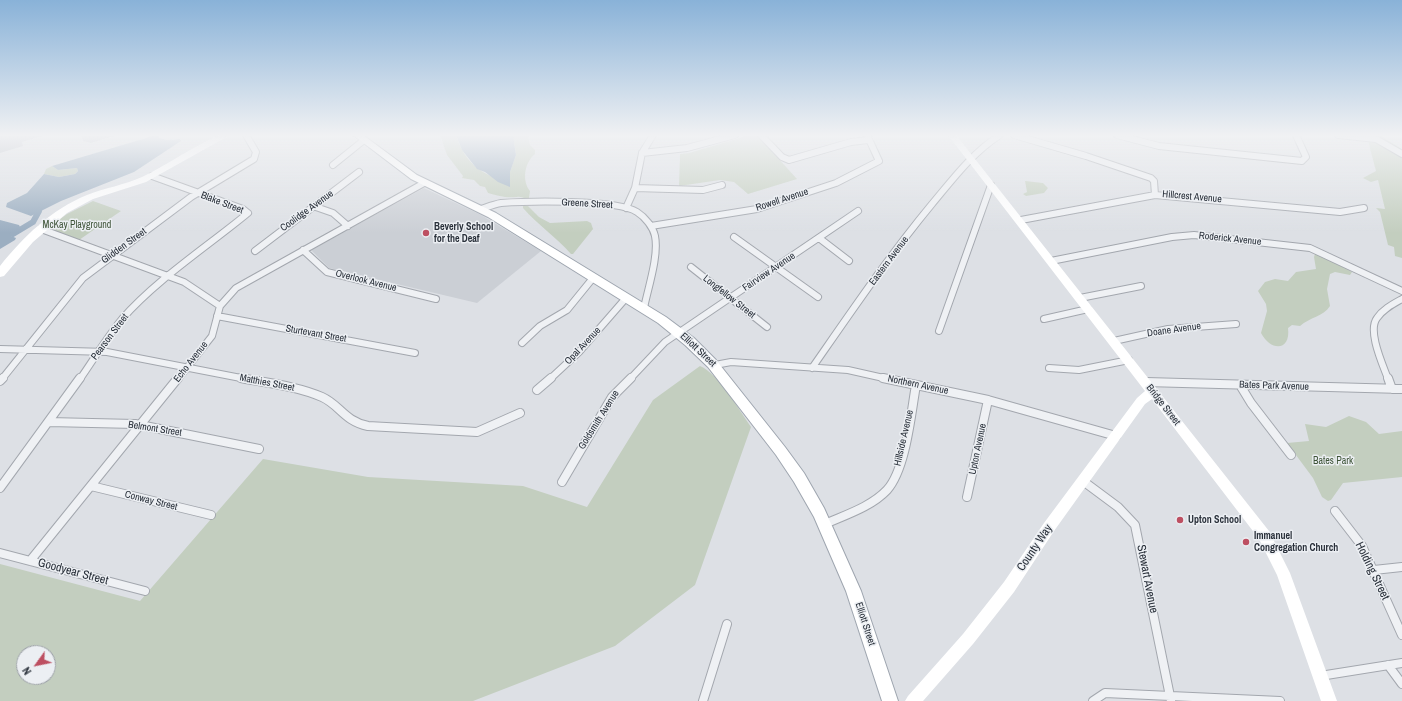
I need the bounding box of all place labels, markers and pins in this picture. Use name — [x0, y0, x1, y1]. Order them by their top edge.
place label: Beverly School for the Deaf — [434, 221, 493, 244]
marker: Beverly School for the Deaf — [421, 228, 431, 238]
place label: Upton School — [1188, 514, 1241, 526]
marker: Upton School — [1175, 515, 1185, 525]
place label: Immanuel Congregation Church — [1254, 530, 1338, 554]
marker: Immanuel Congregation Church — [1241, 537, 1251, 547]

